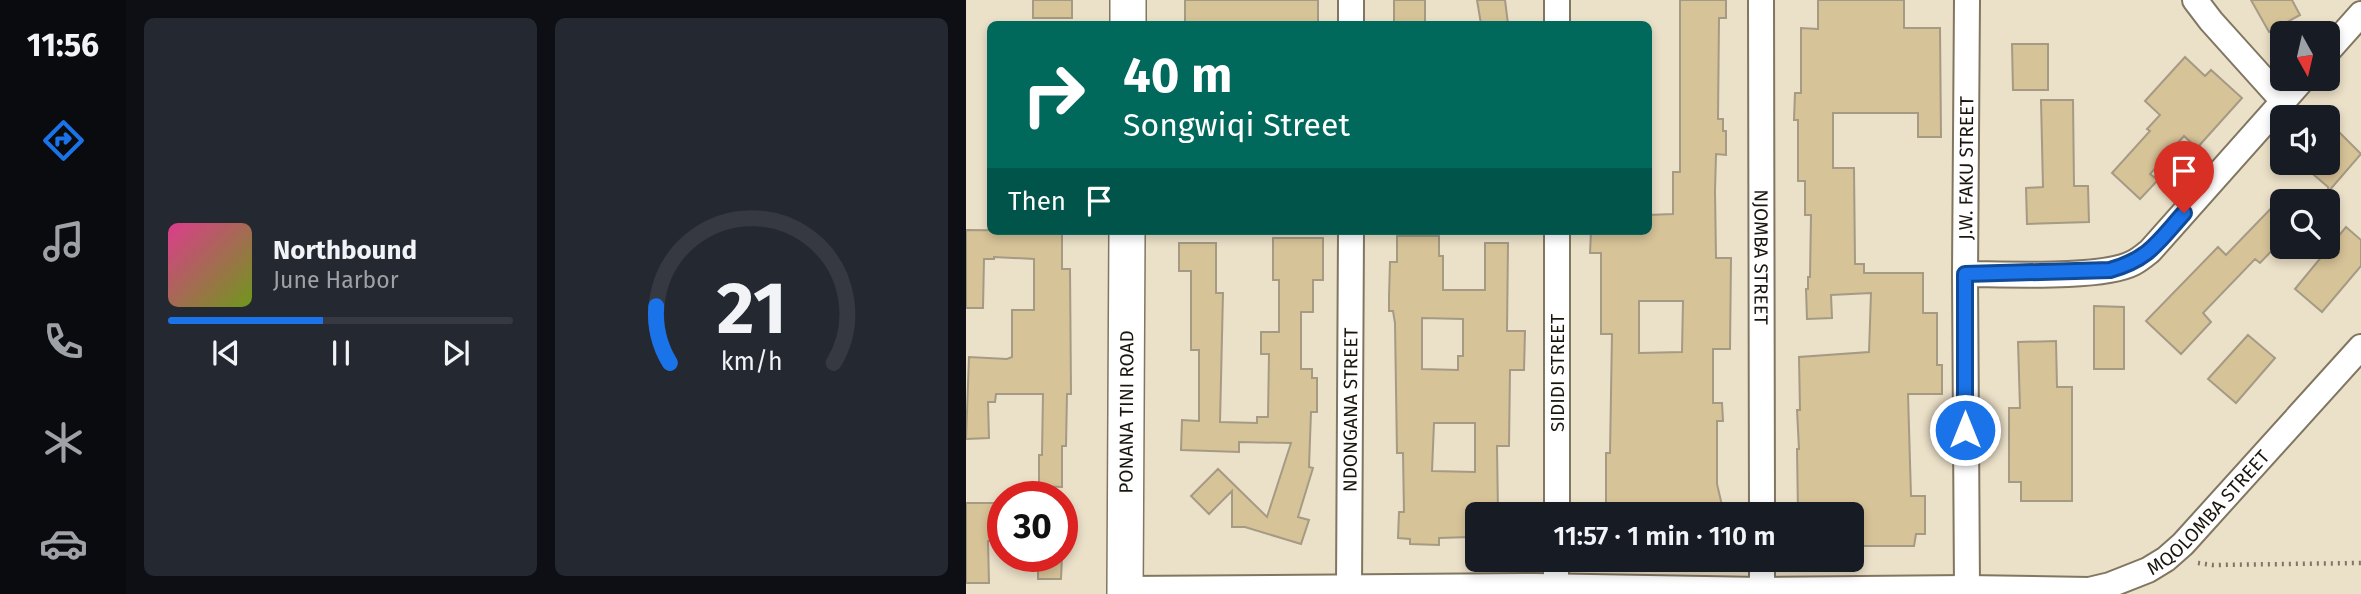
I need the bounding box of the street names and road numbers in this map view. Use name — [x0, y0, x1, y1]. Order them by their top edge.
street label: J.W. FAKU STREET — [1954, 96, 1978, 240]
street label: NJOMBA STREET — [1749, 189, 1773, 325]
street label: SIDIDI STREET — [1546, 314, 1569, 432]
street label: NDONGANA STREET — [1339, 327, 1362, 492]
street label: PONANA TINI ROAD — [1115, 330, 1138, 494]
street label: MQOLOMBA STREET — [2143, 445, 2274, 580]

